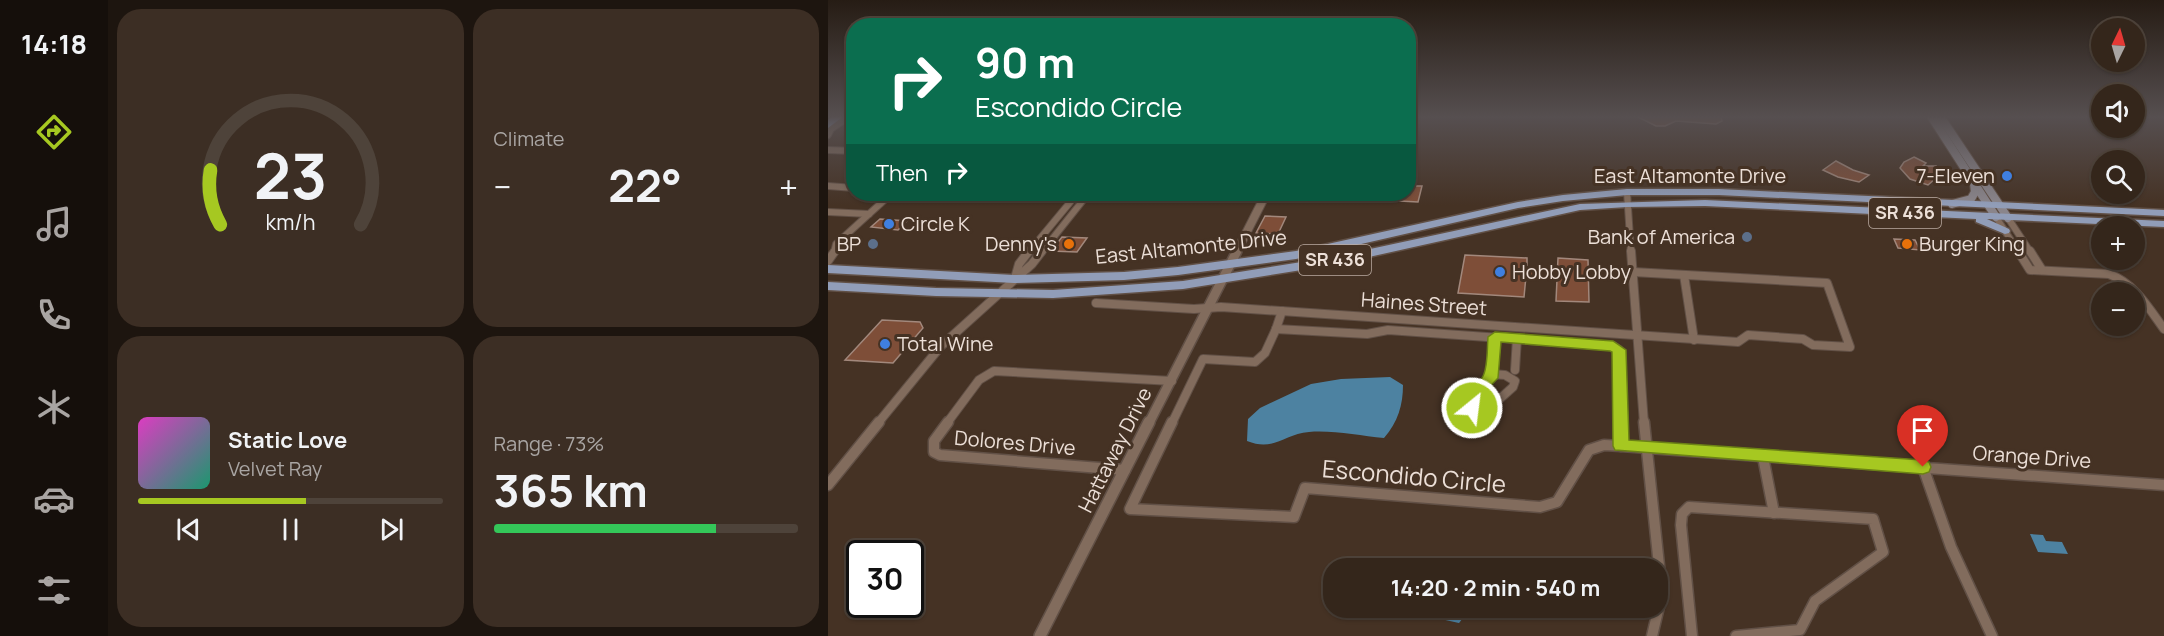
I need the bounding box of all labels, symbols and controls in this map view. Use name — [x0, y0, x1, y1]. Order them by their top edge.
north arrow — [2091, 18, 2145, 72]
map controls — [2091, 18, 2145, 336]
text: 14:18 — [21, 25, 87, 62]
text: 90 m — [975, 33, 1075, 91]
icon: right — [876, 42, 954, 120]
button: sound — [2091, 84, 2145, 138]
text: Escondido Circle — [975, 88, 1182, 125]
icon: directions — [33, 111, 75, 153]
text: Climate — [494, 125, 565, 152]
text: 23 — [254, 132, 327, 218]
button: search — [2091, 150, 2145, 204]
text: 22° — [608, 154, 682, 216]
icon: right — [940, 156, 973, 189]
text: Then — [876, 158, 928, 188]
street label: East Altamonte Drive — [1594, 162, 1786, 189]
place label: 7-Eleven — [1916, 162, 1995, 189]
text: − — [494, 164, 511, 209]
text: + — [779, 164, 798, 209]
marker: 7-Eleven — [2000, 169, 2014, 183]
road number: SR 436 — [1869, 198, 1941, 228]
icon: music — [33, 203, 75, 245]
text: km/h — [265, 207, 315, 236]
place label: Circle K — [901, 210, 970, 237]
button: + — [2091, 216, 2145, 270]
marker: Circle K — [882, 217, 896, 231]
street label: East Altamonte Drive — [1094, 223, 1288, 270]
place label: Bank of America — [1588, 223, 1735, 250]
place label: BP — [837, 230, 861, 257]
place label: Denny's — [985, 230, 1057, 257]
marker: Bank of America — [1740, 230, 1754, 244]
place label: Burger King — [1919, 230, 2025, 257]
marker: BP — [866, 237, 880, 251]
marker: Denny's — [1062, 237, 1076, 251]
marker: Burger King — [1900, 237, 1914, 251]
road number: SR 436 — [1299, 245, 1371, 275]
place label: Hobby Lobby — [1512, 258, 1631, 285]
marker: Hobby Lobby — [1493, 265, 1507, 279]
button: − — [2091, 282, 2145, 336]
street label: Haines Street — [1360, 286, 1488, 321]
icon: phone — [33, 294, 75, 336]
place label: Total Wine — [897, 330, 993, 357]
marker: Total Wine — [878, 337, 892, 351]
position arrow — [1440, 376, 1504, 440]
street label: Hattaway Drive — [1071, 383, 1158, 517]
icon: climate — [33, 386, 75, 428]
pin — [1897, 405, 1948, 467]
icon: arrive — [1906, 414, 1939, 447]
street label: Dolores Drive — [953, 424, 1077, 461]
text: Static Love — [228, 425, 347, 455]
text: Range · 73% — [494, 430, 604, 457]
street label: Orange Drive — [1972, 439, 2092, 474]
street label: Escondido Circle — [1321, 451, 1507, 500]
text: Velvet Ray — [228, 455, 322, 482]
text: 365 km — [494, 459, 648, 521]
icon: car — [33, 478, 75, 520]
icon: previous — [172, 513, 205, 546]
icon: pause — [274, 513, 307, 546]
icon: next — [375, 513, 408, 546]
speed limit sign: 30 — [846, 540, 924, 618]
icon: filters — [33, 569, 75, 611]
text: 14:20 · 2 min · 540 m — [1391, 573, 1600, 603]

